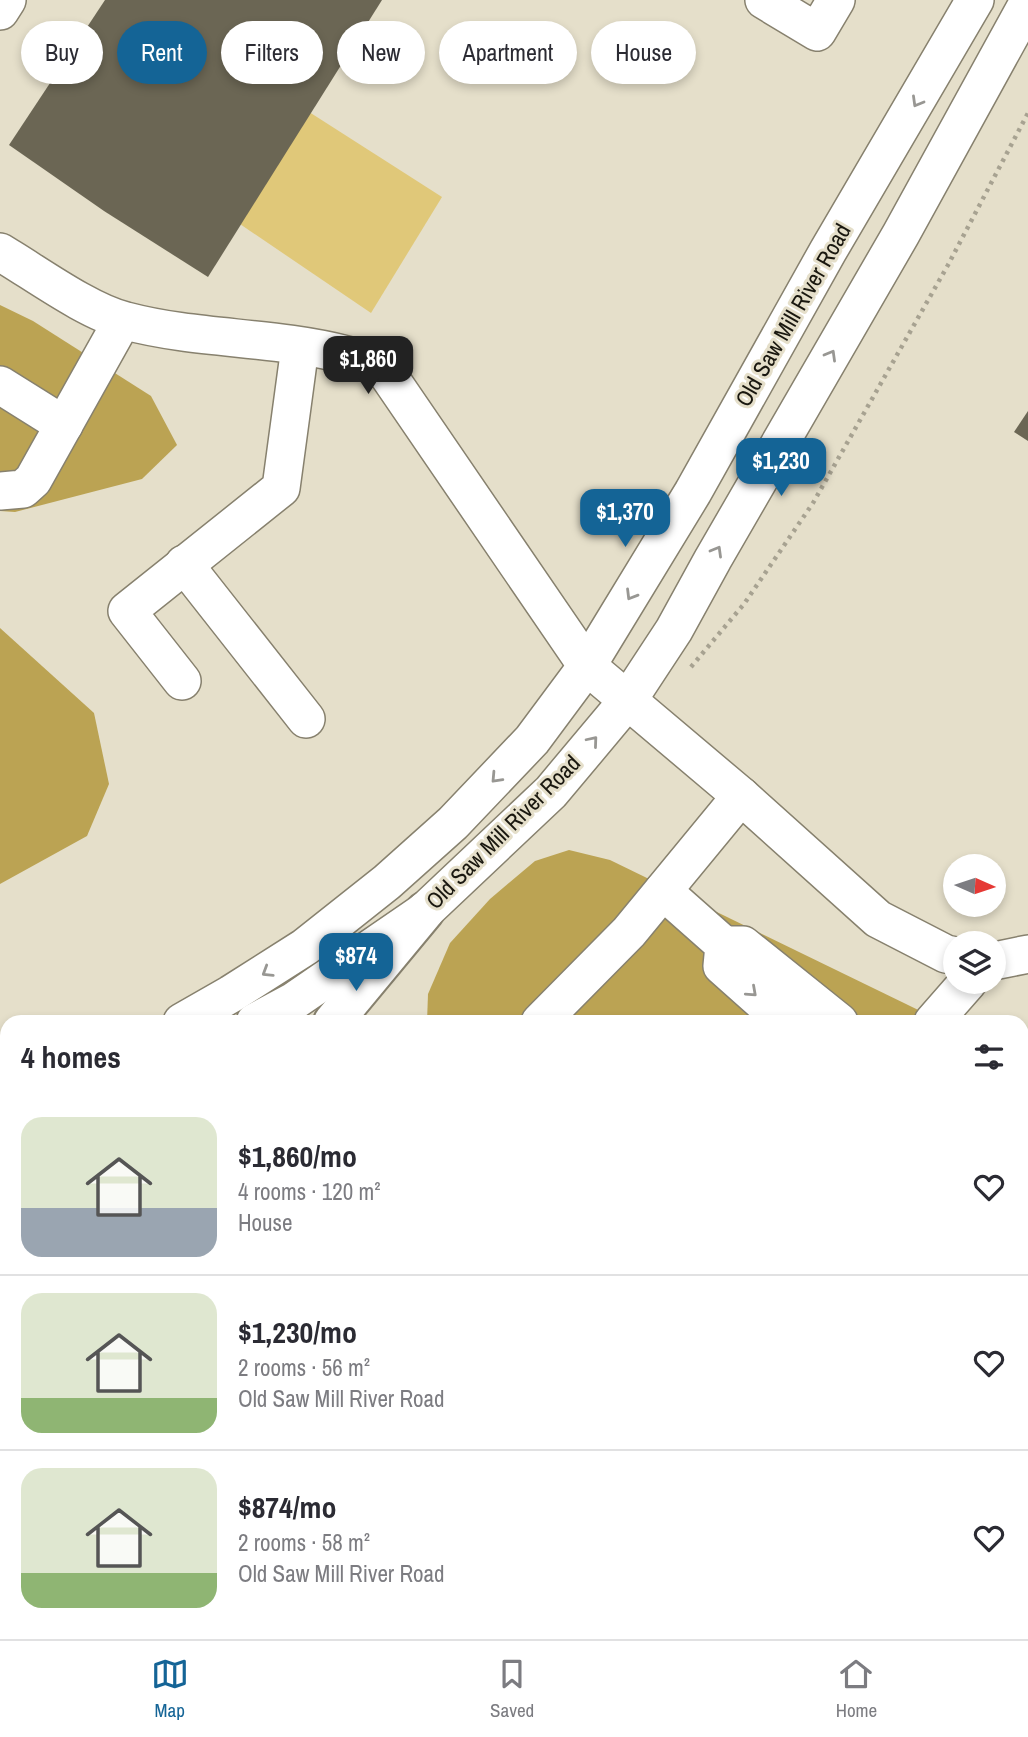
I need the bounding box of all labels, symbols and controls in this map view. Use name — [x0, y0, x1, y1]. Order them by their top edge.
chip: Buy — [21, 21, 103, 84]
chip: Rent — [117, 21, 207, 84]
chip: Filters — [221, 21, 323, 84]
chip: New — [337, 21, 425, 84]
chip: Apartment — [439, 21, 577, 84]
chip: House — [591, 21, 696, 84]
one-way arrow — [912, 94, 925, 107]
street label: Old Saw Mill River Road — [728, 218, 858, 412]
pin: $1,860 — [311, 336, 425, 396]
text: $1,860 — [339, 343, 397, 374]
one-way arrow — [823, 349, 836, 362]
pin: $1,230 — [724, 438, 838, 498]
text: $1,230 — [752, 445, 810, 476]
pin: $1,370 — [568, 490, 682, 549]
text: $1,370 — [596, 496, 654, 527]
one-way arrow — [709, 546, 722, 559]
one-way arrow — [626, 588, 639, 601]
one-way arrow — [585, 737, 598, 749]
street label: Old Saw Mill River Road — [419, 748, 587, 916]
one-way arrow — [492, 770, 504, 783]
north arrow — [943, 854, 1006, 917]
map controls — [943, 854, 1006, 994]
button: layers — [943, 931, 1006, 994]
pin: $874 — [315, 934, 397, 993]
text: $874 — [335, 940, 377, 971]
one-way arrow — [262, 963, 275, 976]
one-way arrow — [743, 984, 756, 996]
text: 4 homes — [21, 1037, 121, 1077]
icon: filters — [970, 1038, 1008, 1076]
text: $1,860/mo — [238, 1136, 357, 1176]
icon: home — [77, 1145, 161, 1229]
icon: heart — [970, 1168, 1008, 1206]
text: 4 rooms · 120 m² — [238, 1176, 381, 1207]
text: House — [238, 1207, 293, 1238]
text: $1,230/mo — [238, 1312, 357, 1352]
icon: home — [77, 1321, 161, 1405]
icon: heart — [970, 1344, 1008, 1382]
text: 2 rooms · 56 m² — [238, 1352, 370, 1383]
text: Old Saw Mill River Road — [238, 1383, 444, 1414]
text: $874/mo — [238, 1487, 336, 1527]
icon: home — [77, 1496, 161, 1580]
icon: heart — [970, 1519, 1008, 1557]
text: 2 rooms · 58 m² — [238, 1527, 370, 1558]
text: Old Saw Mill River Road — [238, 1558, 444, 1589]
tab: Map — [151, 1655, 189, 1723]
tab: Saved — [490, 1655, 534, 1723]
tab: Home — [836, 1655, 877, 1723]

